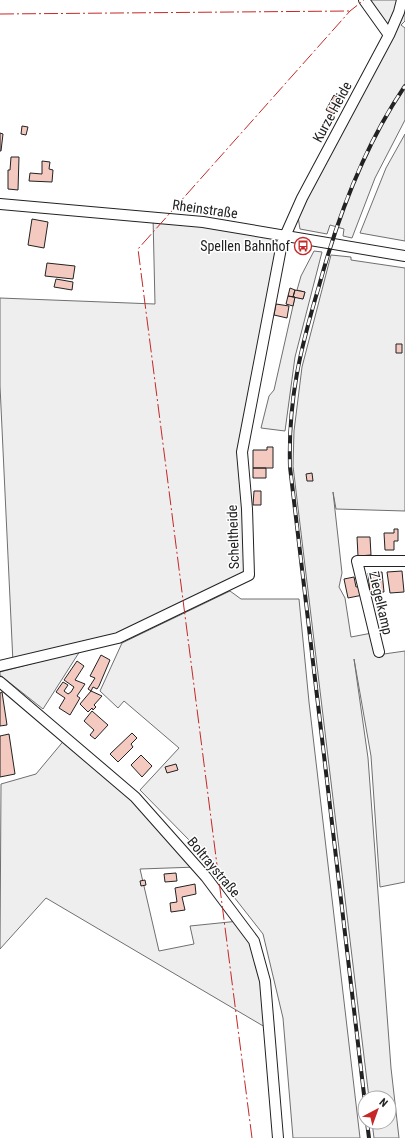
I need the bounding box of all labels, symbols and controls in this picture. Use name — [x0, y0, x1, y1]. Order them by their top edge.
street label: Kurze Heide — [309, 79, 355, 145]
street label: Rheinstraße — [171, 196, 239, 222]
bus stop icon: Spellen Bahnhof — [293, 236, 313, 256]
place label: Spellen Bahnhof — [200, 238, 291, 254]
street label: Scheltheide — [224, 504, 242, 569]
street label: Ziegelkamp — [366, 570, 396, 636]
street label: Boltraystraße — [184, 834, 244, 901]
north arrow — [357, 1090, 397, 1130]
text: N — [376, 1096, 390, 1110]

